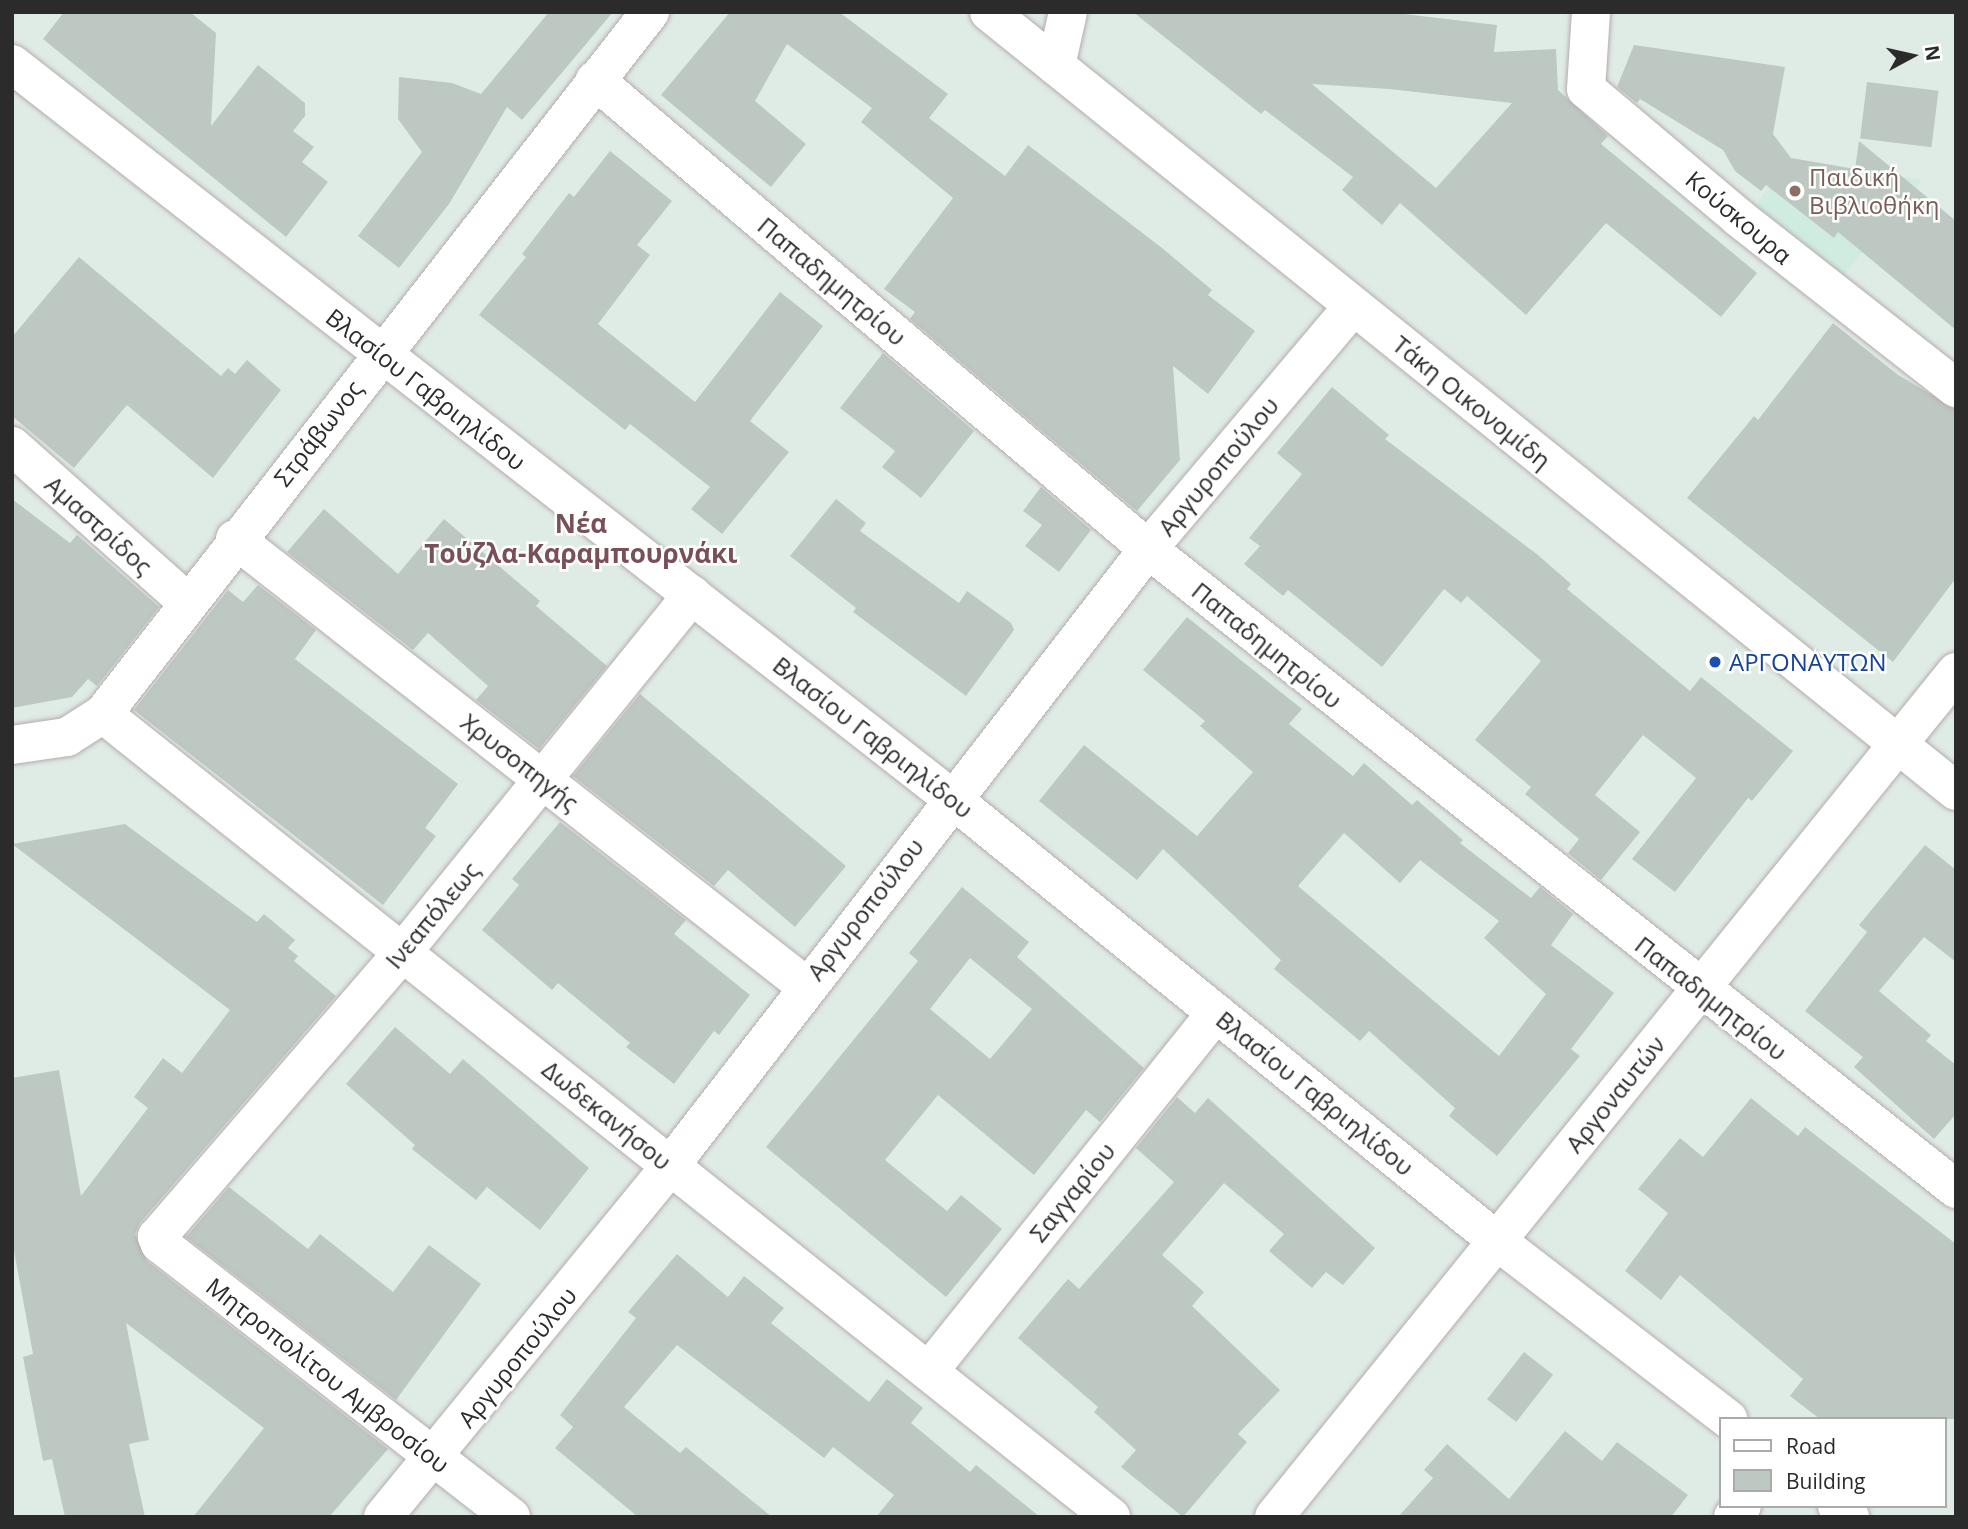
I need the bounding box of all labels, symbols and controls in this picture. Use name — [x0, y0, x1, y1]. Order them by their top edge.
north arrow — [1877, 21, 1947, 91]
text: N — [1919, 44, 1947, 63]
place label: Παιδική Βιβλιοθήκη — [1809, 163, 1939, 219]
street label: Κούσκουρα — [1680, 164, 1798, 270]
marker: Παιδική Βιβλιοθήκη — [1787, 183, 1803, 199]
street label: Παπαδημητρίου — [752, 211, 912, 351]
street label: Βλασίου Γαβριηλίδου — [321, 302, 531, 476]
street label: Τάκη Οικονομίδη — [1387, 330, 1557, 474]
street label: Στράβωνος — [268, 374, 368, 492]
street label: Αργυροπούλου — [1152, 391, 1284, 541]
street label: Αμαστρίδος — [40, 470, 158, 580]
district label: Νέα Τούζλα-Καραμπουρνάκι — [424, 508, 738, 570]
street label: Παπαδημητρίου — [1186, 576, 1348, 714]
place label: ΑΡΓΟΝΑΥΤΩΝ — [1729, 648, 1886, 676]
street label: Βλασίου Γαβριηλίδου — [768, 650, 978, 824]
marker: ΑΡΓΟΝΑΥΤΩΝ — [1707, 654, 1723, 670]
street label: Χρυσοπηγής — [456, 707, 584, 817]
street label: Αργυροπούλου — [801, 832, 929, 986]
street label: Ινεαπόλεως — [379, 856, 485, 974]
street label: Παπαδημητρίου — [1630, 930, 1792, 1066]
street label: Βλασίου Γαβριηλίδου — [1211, 1005, 1419, 1181]
street label: Αργοναυτών — [1559, 1030, 1671, 1158]
street label: Δωδεκανήσου — [537, 1054, 677, 1176]
street label: Σαγγαρίου — [1023, 1137, 1121, 1247]
street label: Μητροπολίτου Αμβροσίου — [201, 1271, 455, 1479]
street label: Αργυροπούλου — [452, 1281, 582, 1433]
legend — [1720, 1417, 1947, 1508]
text: Road — [1786, 1432, 1836, 1460]
text: Building — [1786, 1467, 1865, 1495]

